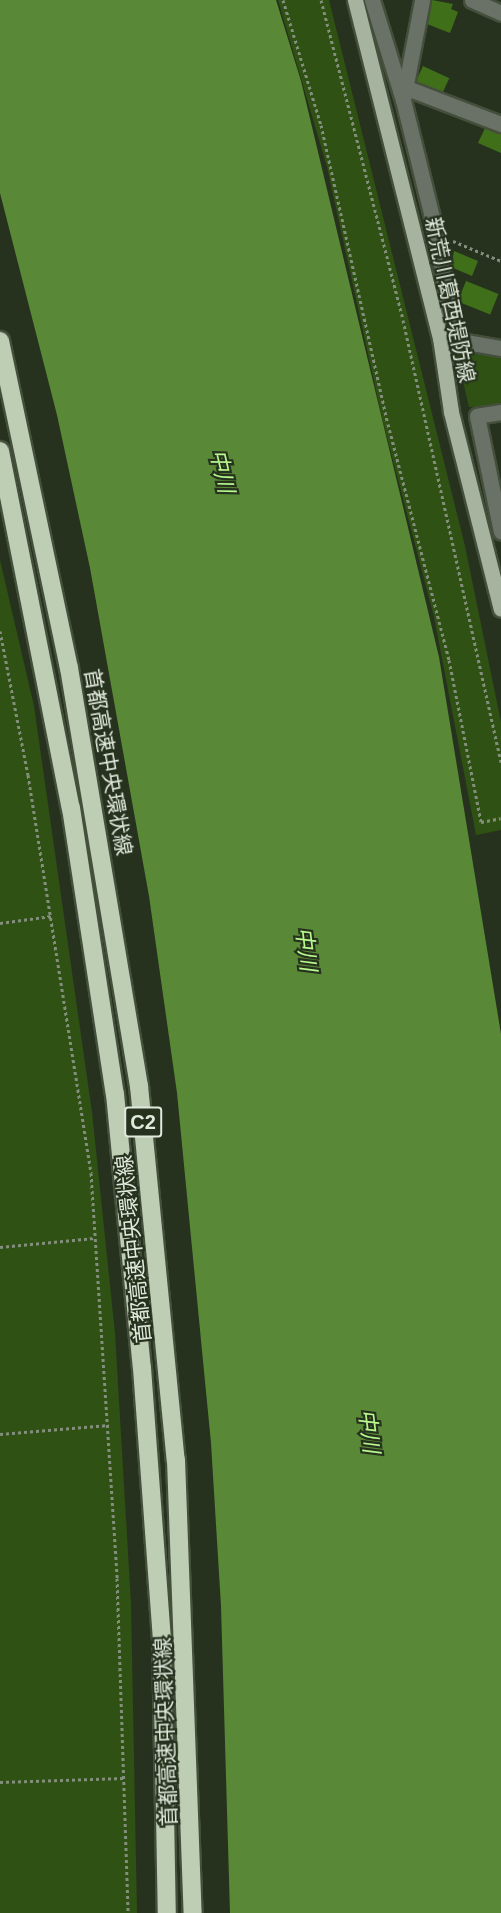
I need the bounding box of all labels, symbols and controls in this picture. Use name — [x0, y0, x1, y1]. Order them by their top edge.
street label: 新荒川葛西堤防線 — [420, 215, 480, 385]
water label: 中川 — [204, 447, 240, 495]
street label: 首都高速中央環状線 — [79, 667, 137, 857]
water label: 中川 — [290, 926, 322, 972]
road number: C2 — [124, 1105, 162, 1139]
street label: 首都高速中央環状線 — [112, 1154, 156, 1344]
water label: 中川 — [353, 1408, 385, 1454]
street label: 首都高速中央環状線 — [150, 1637, 182, 1827]

